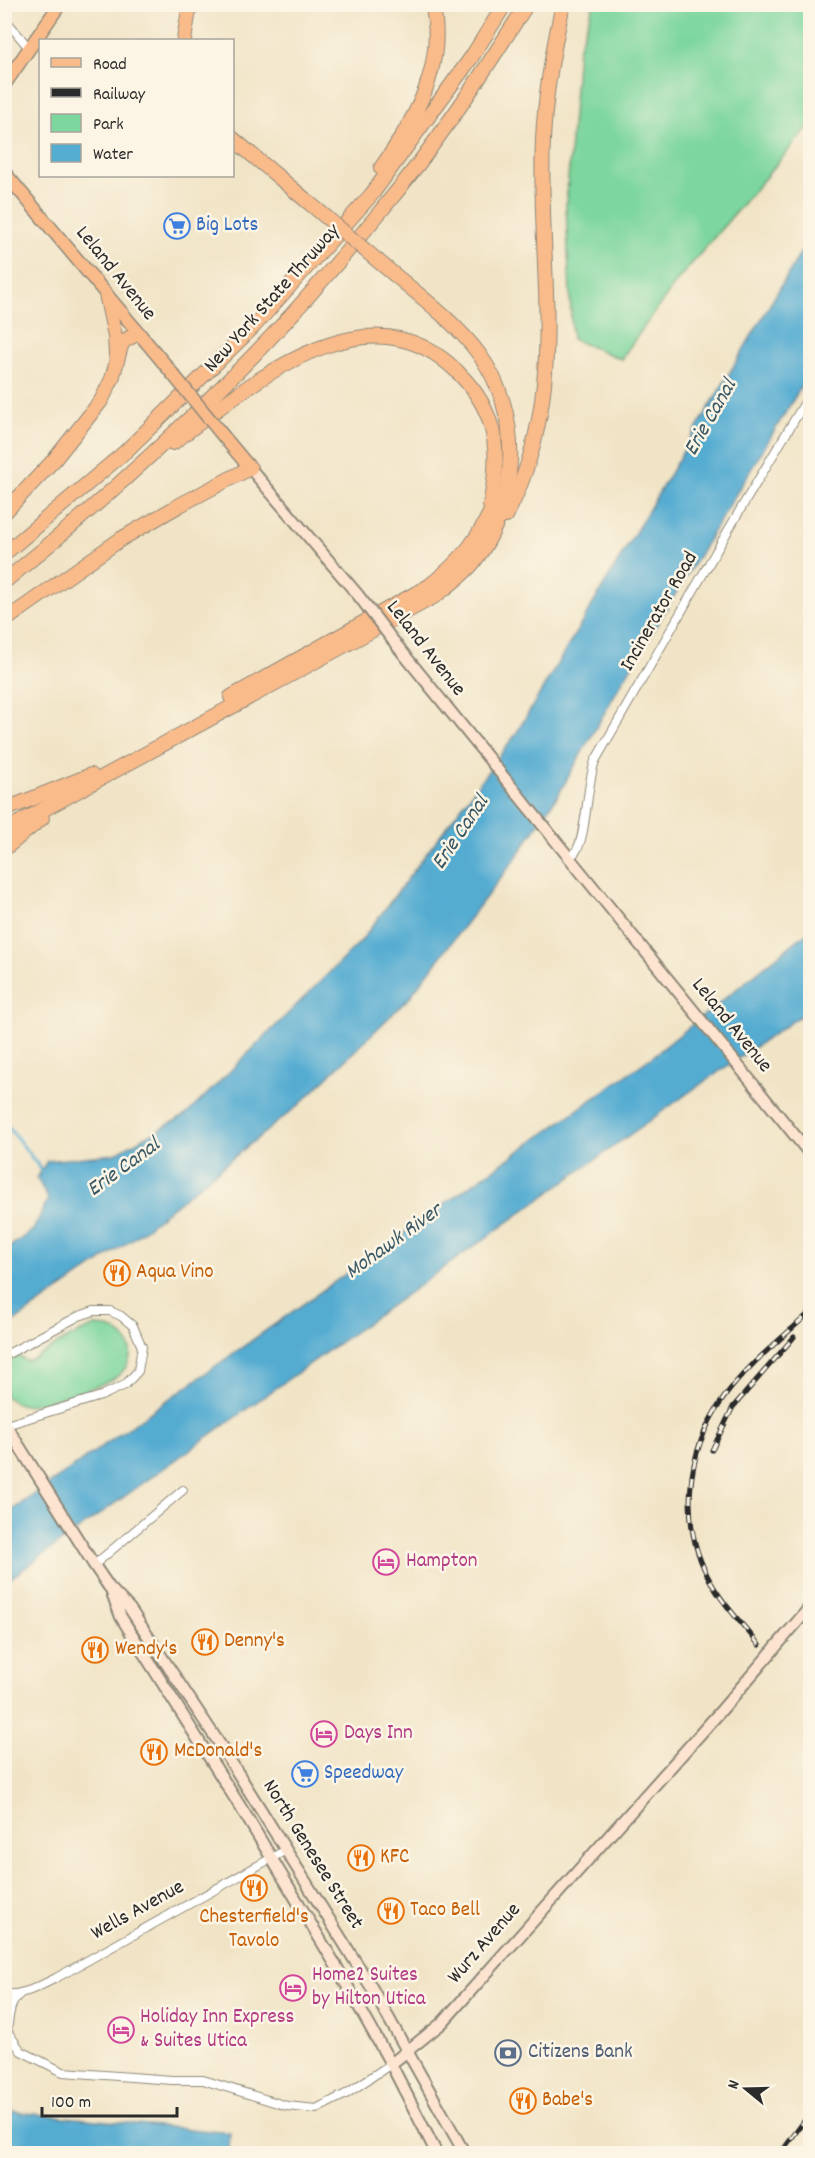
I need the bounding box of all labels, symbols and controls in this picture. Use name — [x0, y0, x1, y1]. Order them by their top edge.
legend — [39, 39, 234, 177]
text: Road — [93, 53, 127, 78]
text: Railway — [93, 83, 146, 108]
text: Park — [93, 113, 124, 138]
text: Water — [93, 143, 133, 168]
supermarket icon: Big Lots — [162, 211, 192, 241]
place label: Big Lots — [196, 211, 258, 241]
street label: New York State Thruway — [198, 217, 349, 380]
street label: Leland Avenue — [67, 220, 163, 328]
water label: Erie Canal — [677, 372, 746, 462]
street label: Incinerator Road — [613, 546, 707, 678]
street label: Leland Avenue — [378, 595, 472, 703]
water label: Erie Canal — [425, 788, 498, 876]
street label: Leland Avenue — [683, 972, 779, 1080]
water label: Erie Canal — [81, 1130, 168, 1205]
water label: Mohawk River — [339, 1195, 451, 1288]
restaurant icon: Aqua Vino — [102, 1258, 132, 1288]
place label: Aqua Vino — [136, 1258, 214, 1288]
hotel icon: Hampton — [371, 1547, 401, 1577]
place label: Hampton — [406, 1547, 478, 1577]
restaurant icon: Denny's — [190, 1627, 220, 1657]
place label: Denny's — [224, 1627, 285, 1657]
restaurant icon: Wendy's — [80, 1635, 110, 1665]
place label: Wendy's — [115, 1635, 177, 1665]
hotel icon: Days Inn — [309, 1719, 339, 1749]
place label: Days Inn — [344, 1719, 413, 1749]
restaurant icon: McDonald's — [139, 1737, 169, 1767]
place label: McDonald's — [174, 1737, 262, 1767]
supermarket icon: Speedway — [290, 1759, 320, 1789]
place label: Speedway — [324, 1759, 404, 1789]
street label: North Genesee Street — [254, 1774, 370, 1936]
restaurant icon: KFC — [346, 1843, 376, 1873]
place label: KFC — [380, 1843, 409, 1873]
street label: Wells Avenue — [86, 1873, 190, 1949]
restaurant icon: Chesterfield's Tavolo — [239, 1873, 269, 1903]
restaurant icon: Taco Bell — [376, 1896, 406, 1926]
place label: Taco Bell — [410, 1896, 480, 1926]
street label: Wurz Avenue — [441, 1897, 529, 1991]
place label: Chesterfield's Tavolo — [199, 1903, 309, 1957]
place label: Home2 Suites by Hilton Utica — [312, 1961, 427, 2015]
hotel icon: Home2 Suites by Hilton Utica — [278, 1973, 308, 2003]
place label: Holiday Inn Express & Suites Utica — [140, 2003, 294, 2057]
hotel icon: Holiday Inn Express & Suites Utica — [106, 2015, 136, 2045]
bank icon: Citizens Bank — [493, 2038, 523, 2068]
place label: Citizens Bank — [528, 2038, 633, 2068]
north arrow — [716, 2059, 776, 2119]
text: N — [722, 2077, 746, 2092]
scale bar — [42, 2080, 177, 2118]
restaurant icon: Babe's — [508, 2086, 538, 2116]
place label: Babe's — [542, 2086, 593, 2116]
text: 100 m — [51, 2091, 91, 2116]

